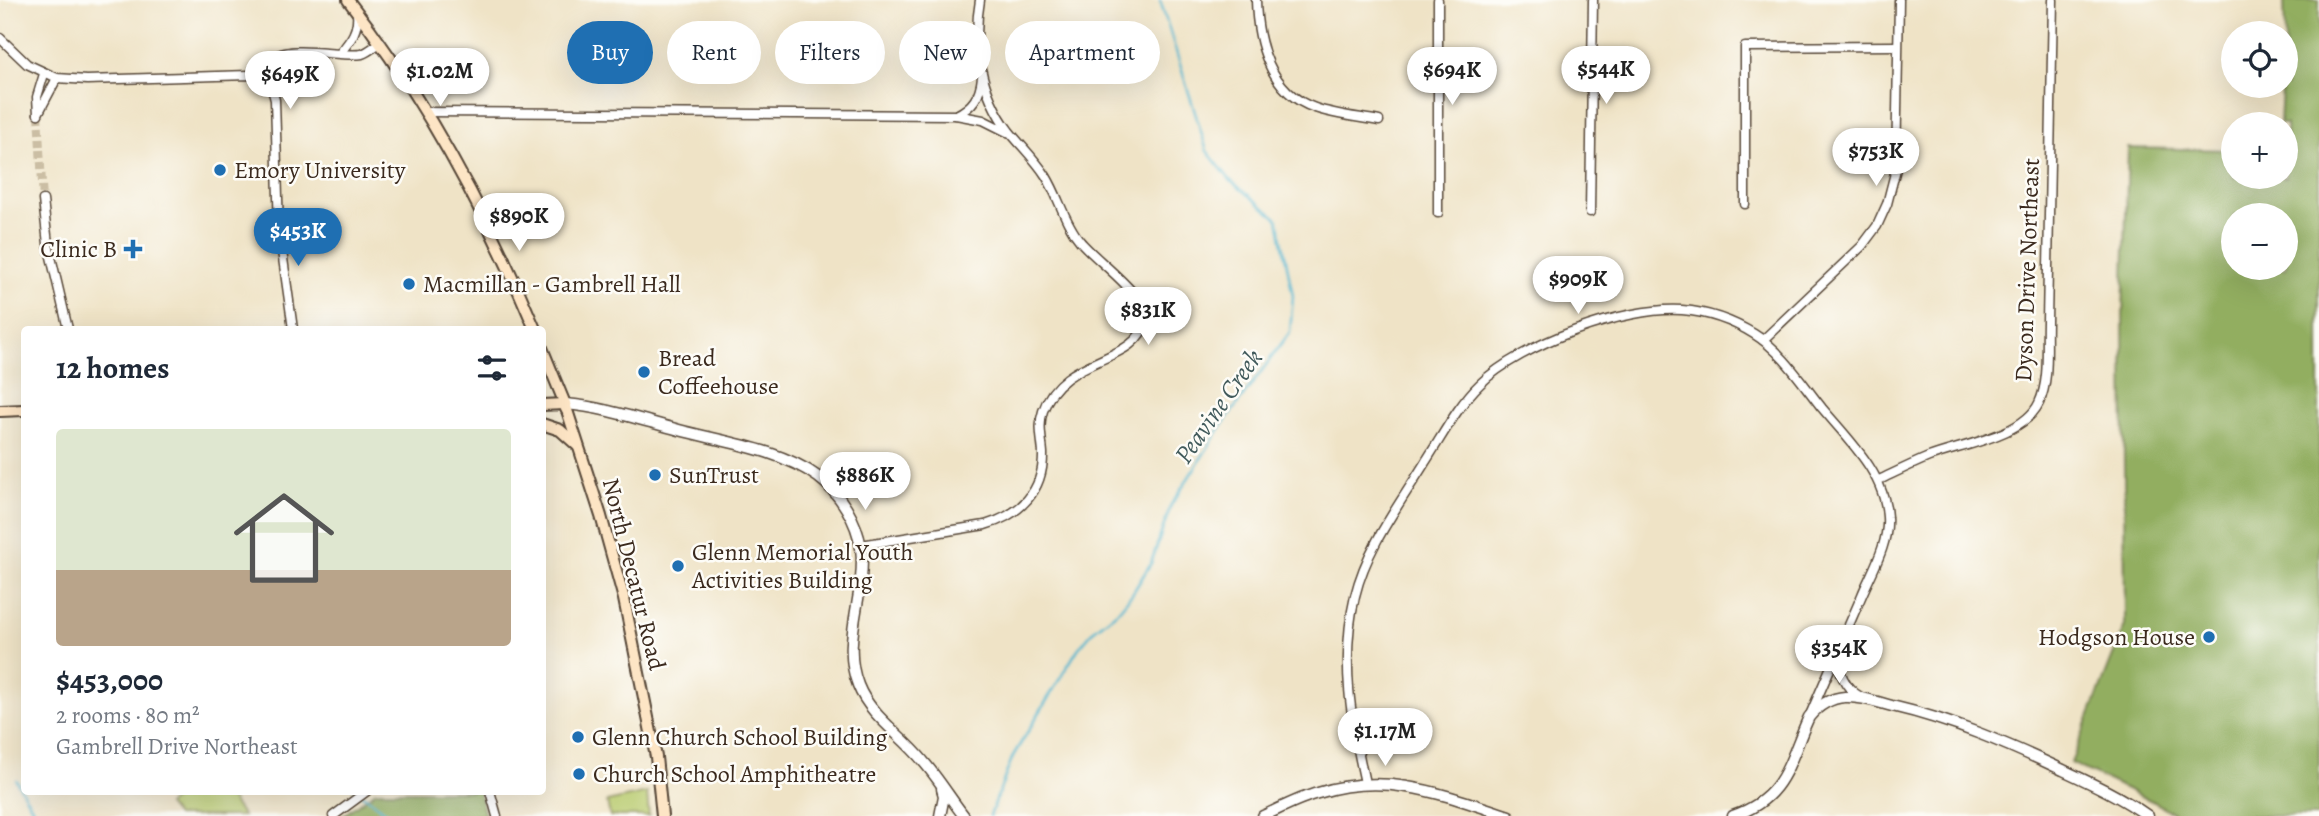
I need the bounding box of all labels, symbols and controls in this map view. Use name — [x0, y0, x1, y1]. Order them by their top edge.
chip: Buy — [567, 21, 653, 84]
chip: Rent — [667, 21, 761, 84]
chip: Filters — [775, 21, 885, 84]
chip: New — [899, 21, 991, 84]
chip: Apartment — [1005, 21, 1160, 84]
map controls — [2221, 21, 2298, 280]
button: locate — [2221, 21, 2298, 98]
pin: $544K — [1557, 46, 1655, 106]
pin: $1.02M — [383, 48, 497, 108]
pin: $694K — [1403, 48, 1501, 107]
pin: $649K — [241, 52, 339, 111]
text: $544K — [1577, 53, 1635, 84]
text: $694K — [1423, 54, 1481, 85]
text: $1.02M — [406, 55, 474, 86]
text: $649K — [261, 58, 319, 89]
button: + — [2221, 112, 2298, 189]
pin: $753K — [1827, 128, 1925, 188]
text: $753K — [1848, 135, 1904, 166]
place label: Emory University — [234, 154, 406, 186]
street label: Dyson Drive Northeast — [2007, 157, 2047, 383]
marker: Emory University — [212, 162, 228, 178]
pin: $890K — [470, 194, 568, 253]
text: $890K — [489, 200, 549, 231]
button: − — [2221, 203, 2298, 280]
pin: $453K — [249, 208, 347, 268]
text: $453K — [270, 215, 326, 246]
place label: Clinic B — [40, 233, 117, 265]
marker: Clinic B — [123, 239, 143, 259]
pin: $909K — [1529, 256, 1627, 316]
text: $909K — [1549, 263, 1607, 294]
place label: Macmillan - Gambrell Hall — [423, 268, 681, 300]
marker: Macmillan - Gambrell Hall — [401, 276, 417, 292]
pin: $831K — [1099, 288, 1197, 347]
text: $831K — [1121, 294, 1176, 325]
place label: Bread Coffeehouse — [658, 342, 779, 402]
water label: Peavine Creek — [1166, 342, 1271, 471]
text: 12 homes — [56, 348, 169, 388]
icon: filters — [473, 349, 511, 387]
marker: Bread Coffeehouse — [636, 364, 652, 380]
pin: $886K — [816, 452, 914, 512]
place label: SunTrust — [669, 459, 759, 491]
text: $886K — [836, 459, 894, 490]
marker: SunTrust — [647, 467, 663, 483]
icon: home — [221, 475, 347, 601]
street label: North Decatur Road — [595, 475, 673, 674]
place label: Glenn Memorial Youth Activities Building — [691, 536, 914, 596]
marker: Glenn Memorial Youth Activities Building — [670, 558, 686, 574]
place label: Hodgson House — [2038, 621, 2195, 653]
pin: $354K — [1790, 626, 1888, 685]
marker: Hodgson House — [2201, 629, 2217, 645]
text: $354K — [1811, 632, 1867, 663]
text: $453,000 — [56, 660, 163, 700]
text: 2 rooms · 80 m² — [56, 700, 200, 731]
pin: $1.17M — [1328, 708, 1442, 768]
text: $1.17M — [1354, 715, 1416, 746]
place label: Glenn Church School Building — [592, 721, 887, 753]
marker: Glenn Church School Building — [570, 729, 586, 745]
text: Gambrell Drive Northeast — [56, 731, 298, 762]
place label: Church School Amphitheatre — [593, 758, 876, 790]
marker: Church School Amphitheatre — [571, 766, 587, 782]

